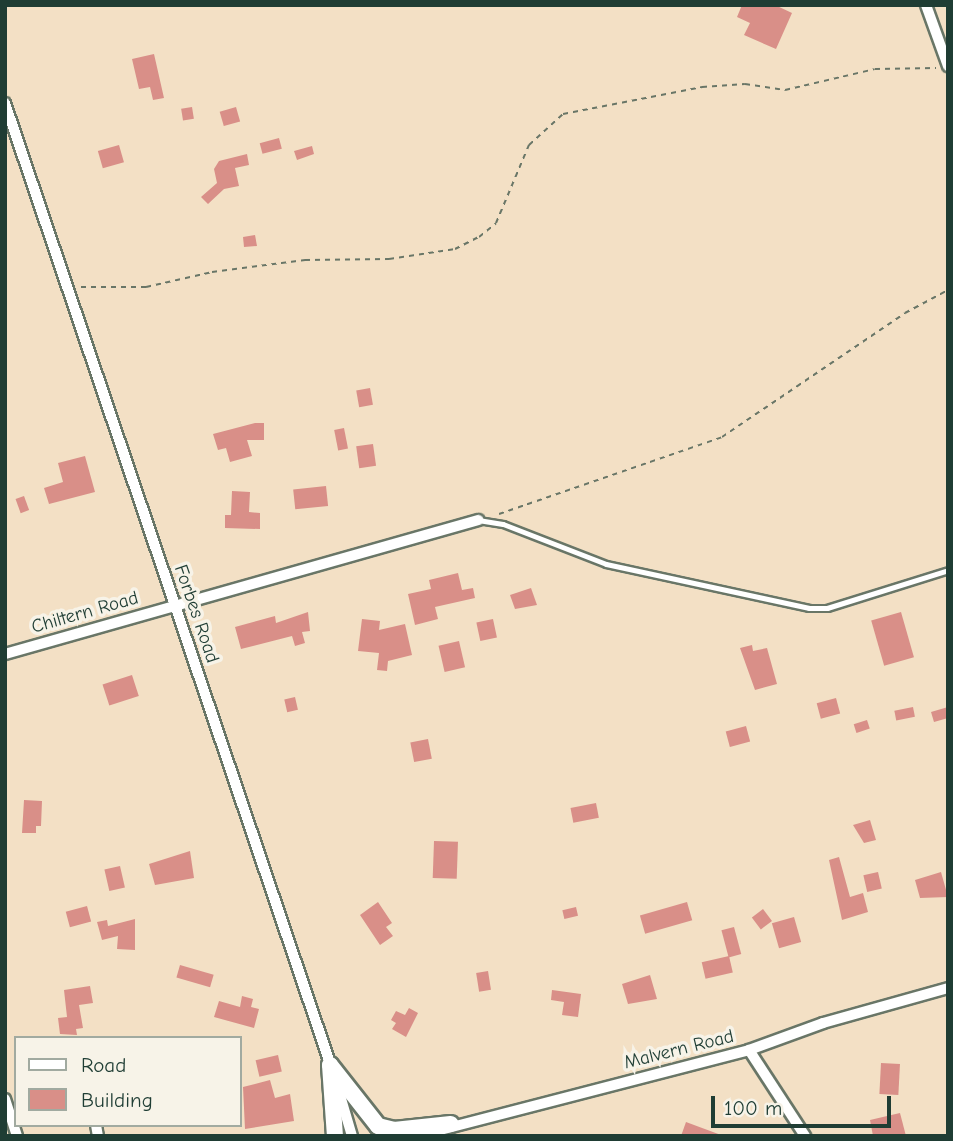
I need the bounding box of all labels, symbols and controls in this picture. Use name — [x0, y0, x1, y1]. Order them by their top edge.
street label: Forbes Road — [169, 562, 223, 666]
street label: Chiltern Road — [29, 587, 141, 639]
street label: Malvern Road — [622, 1025, 736, 1075]
legend — [14, 1036, 242, 1127]
text: Road — [81, 1053, 126, 1077]
scale bar — [715, 1082, 895, 1126]
text: Building — [81, 1088, 153, 1112]
text: 100 m — [724, 1096, 782, 1120]

